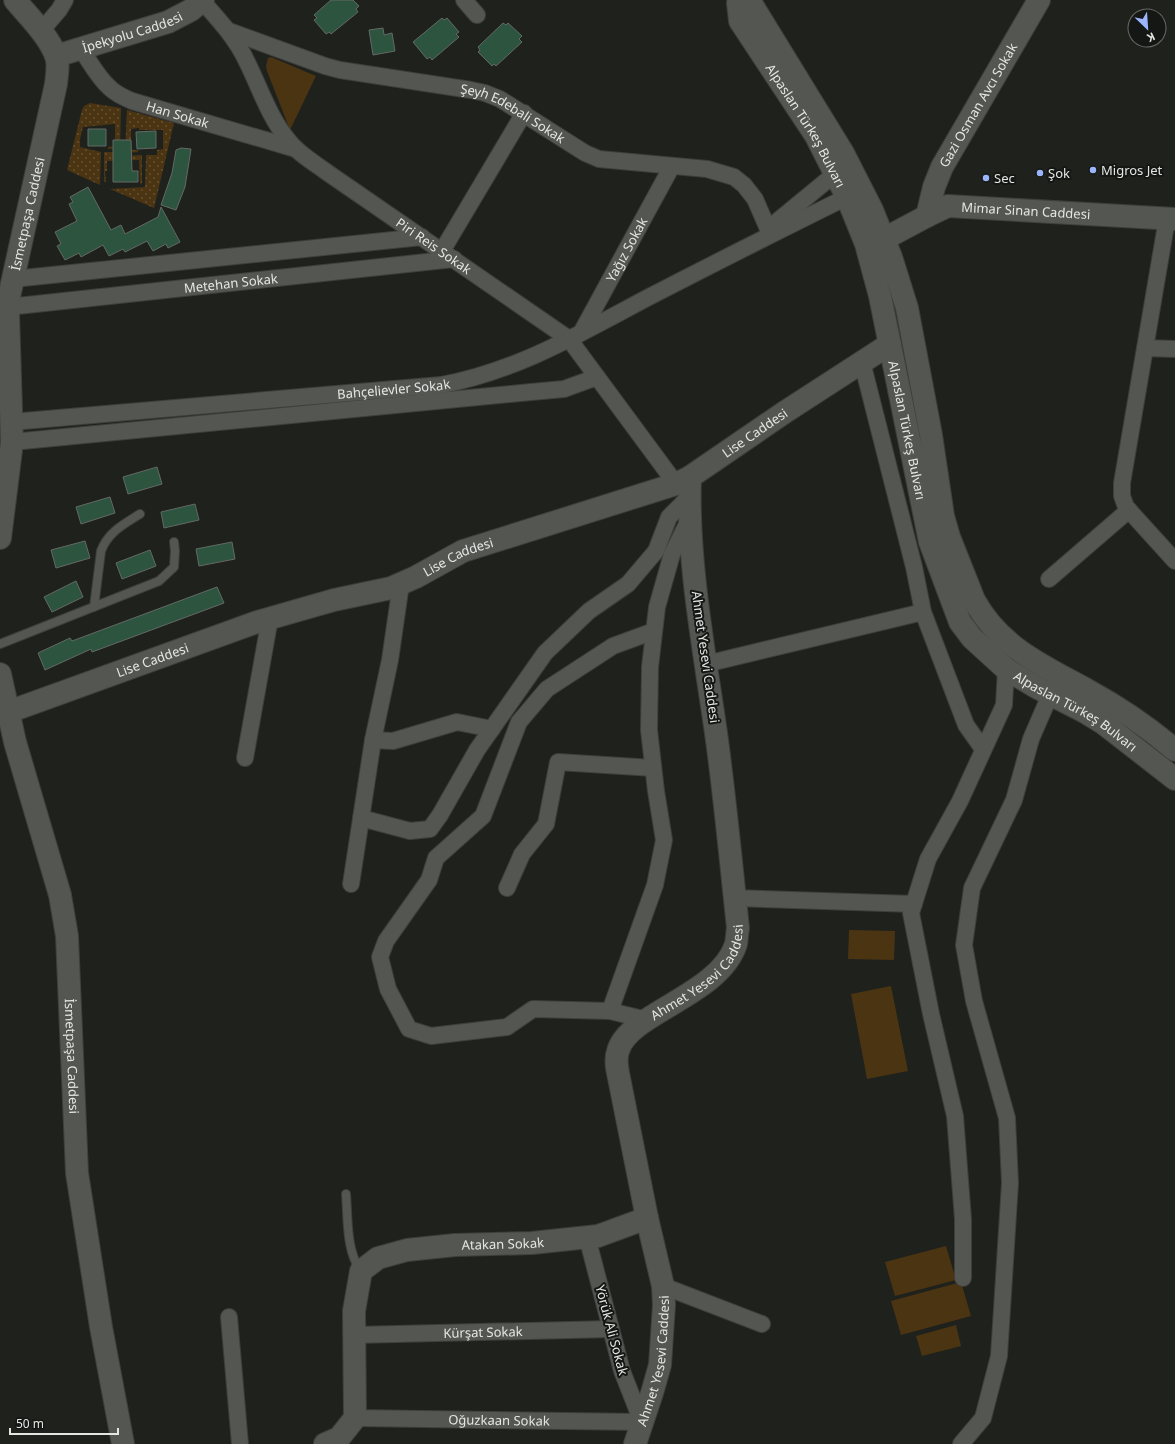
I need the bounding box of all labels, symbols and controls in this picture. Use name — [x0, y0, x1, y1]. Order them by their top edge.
street label: İpekyolu Caddesi — [80, 7, 186, 57]
north arrow — [1127, 8, 1167, 48]
text: K — [1144, 29, 1158, 46]
street label: Gazi Osman Avcı Sokak — [935, 40, 1021, 171]
street label: Alpaslan Türkeş Bulvarı — [762, 60, 850, 191]
street label: Şeyh Edebali Sokak — [459, 80, 569, 147]
street label: Han Sokak — [144, 97, 211, 132]
street label: İsmetpaşa Caddesi — [6, 155, 49, 272]
place label: Migros Jet — [1101, 161, 1163, 179]
place label: Şok — [1048, 164, 1070, 182]
marker: Migros Jet — [1088, 165, 1098, 175]
marker: Şok — [1035, 168, 1045, 178]
place label: Sec — [994, 169, 1015, 187]
marker: Sec — [981, 173, 991, 183]
street label: Mimar Sinan Caddesi — [961, 198, 1091, 223]
street label: Piri Reis Sokak — [392, 214, 475, 278]
street label: Yağız Sokak — [602, 214, 651, 285]
street label: Metehan Sokak — [183, 269, 279, 297]
street label: Alpaslan Türkeş Bulvarı — [884, 359, 930, 501]
street label: Bahçelievler Sokak — [336, 374, 452, 403]
street label: Lise Caddesi — [718, 404, 791, 462]
street label: Lise Caddesi — [420, 533, 495, 580]
street label: Ahmet Yesevi Caddesi — [688, 590, 724, 724]
street label: Lise Caddesi — [114, 639, 191, 681]
street label: Alpaslan Türkeş Bulvarı — [1010, 667, 1141, 755]
street label: Ahmet Yesevi Caddesi — [647, 923, 747, 1024]
street label: İsmetpaşa Caddesi — [61, 998, 83, 1114]
street label: Atakan Sokak — [461, 1233, 545, 1254]
street label: Yörük Ali Sokak — [591, 1283, 633, 1377]
street label: Ahmet Yesevi Caddesi — [633, 1295, 673, 1428]
street label: Kürşat Sokak — [443, 1322, 523, 1342]
scale bar — [10, 1410, 118, 1436]
street label: Oğuzkaan Sokak — [448, 1410, 550, 1430]
text: 50 m — [16, 1415, 44, 1432]

